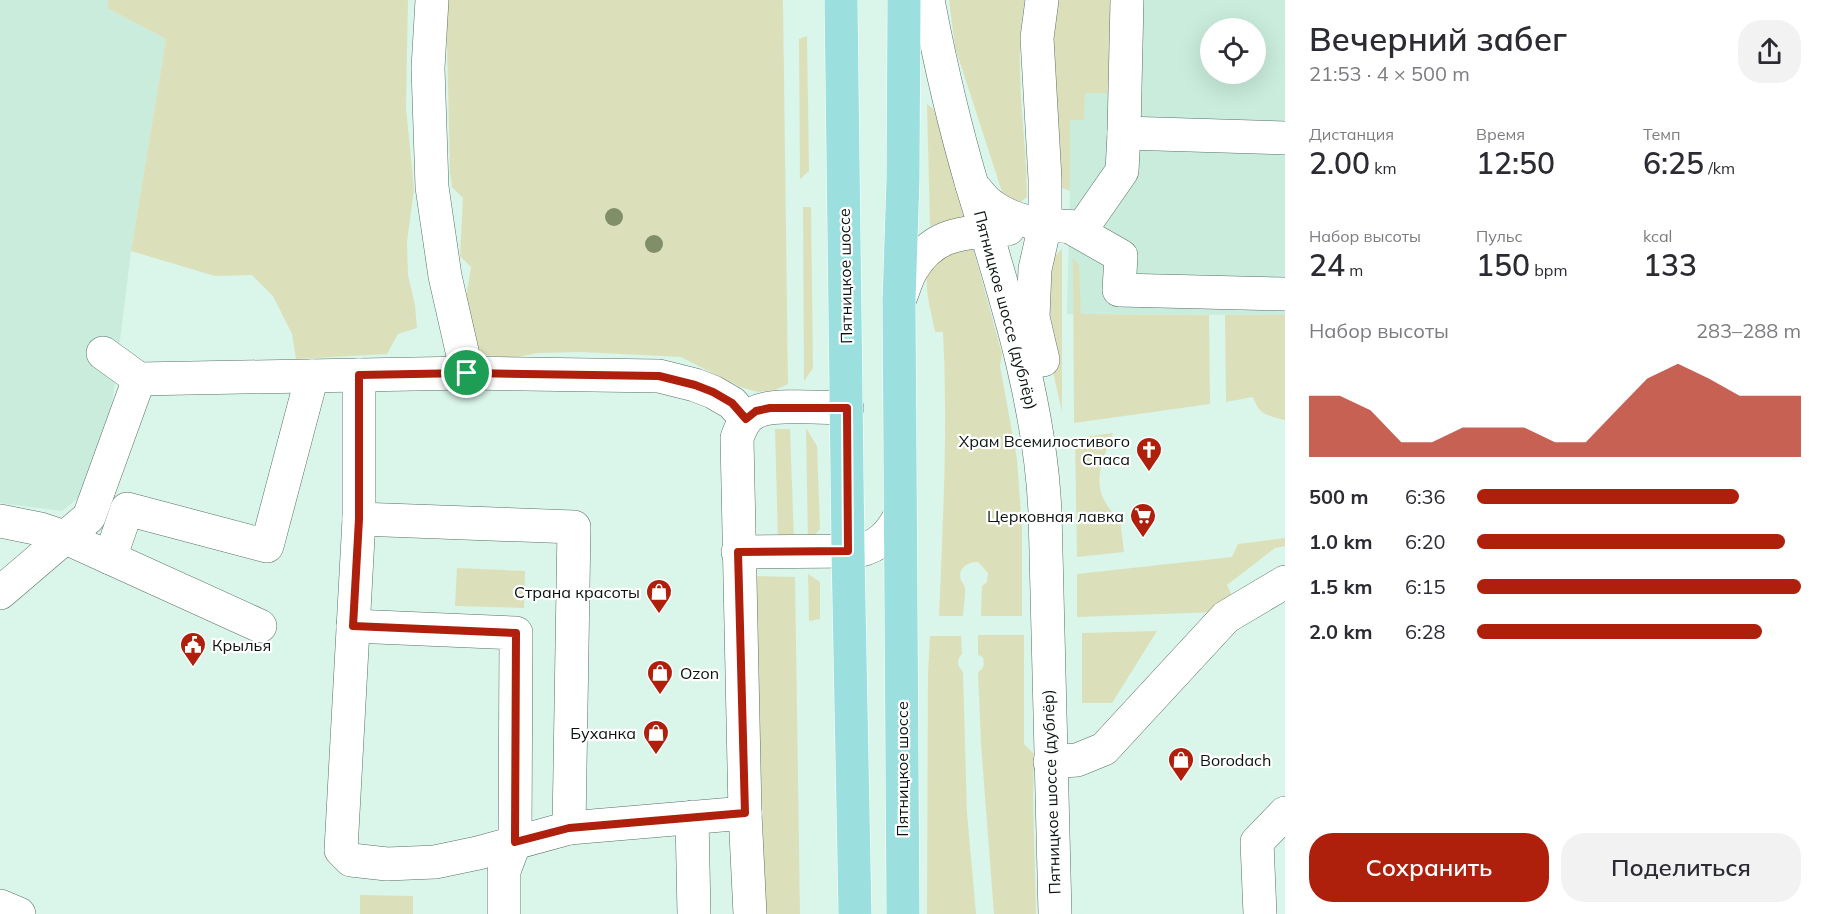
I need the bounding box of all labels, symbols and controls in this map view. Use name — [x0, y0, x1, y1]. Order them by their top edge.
map controls — [1200, 18, 1266, 84]
button: locate — [1200, 18, 1266, 84]
text: Вечерний забег — [1309, 18, 1567, 59]
button: share — [1738, 20, 1801, 83]
text: 21:53 · 4 × 500 m — [1309, 61, 1470, 86]
text: Дистанция — [1309, 124, 1394, 144]
text: Время — [1476, 124, 1525, 144]
text: Темп — [1643, 124, 1681, 144]
text: 2.00 — [1309, 144, 1370, 182]
text: 12:50 — [1476, 144, 1555, 182]
text: 6:25 — [1643, 144, 1704, 182]
text: km — [1370, 158, 1397, 178]
text: /km — [1704, 158, 1735, 178]
street label: Пятницкое шоссе — [834, 208, 856, 344]
street label: Пятницкое шоссе (дублёр) — [970, 208, 1042, 412]
text: Набор высоты — [1309, 226, 1421, 246]
text: Пульс — [1476, 226, 1523, 246]
text: kcal — [1643, 226, 1672, 246]
text: 24 — [1309, 246, 1345, 284]
text: 150 — [1476, 246, 1530, 284]
text: 133 — [1643, 246, 1697, 284]
text: m — [1345, 260, 1363, 280]
text: bpm — [1530, 260, 1567, 280]
text: Набор высоты — [1309, 318, 1449, 343]
text: 283–288 m — [1696, 318, 1801, 343]
pin — [441, 347, 492, 398]
icon: arrive — [450, 356, 483, 389]
place label: Храм Всемилостивого Спаса — [959, 431, 1130, 469]
church icon: Храм Всемилостивого Спаса — [1134, 435, 1164, 473]
text: 500 m — [1309, 484, 1368, 509]
text: 6:36 — [1405, 484, 1446, 509]
supermarket icon: Церковная лавка — [1128, 501, 1158, 539]
place label: Церковная лавка — [987, 506, 1124, 526]
text: 1.0 km — [1309, 529, 1372, 554]
text: 6:20 — [1405, 529, 1446, 554]
text: 1.5 km — [1309, 574, 1372, 599]
text: 6:15 — [1405, 574, 1446, 599]
shop icon: Страна красоты — [644, 577, 674, 615]
place label: Страна красоты — [514, 582, 640, 602]
text: 2.0 km — [1309, 619, 1372, 644]
text: 6:28 — [1405, 619, 1446, 644]
public building icon: Крылья — [178, 630, 208, 668]
place label: Крылья — [212, 635, 271, 655]
shop icon: Ozon — [645, 658, 675, 696]
place label: Ozon — [680, 663, 719, 683]
street label: Пятницкое шоссе (дублёр) — [1037, 689, 1065, 895]
street label: Пятницкое шоссе — [892, 701, 912, 837]
shop icon: Буханка — [641, 718, 671, 756]
place label: Буханка — [570, 723, 636, 743]
shop icon: Borodach — [1166, 745, 1196, 783]
place label: Borodach — [1200, 750, 1271, 770]
button: Сохранить — [1309, 833, 1549, 902]
button: Поделиться — [1561, 833, 1801, 902]

